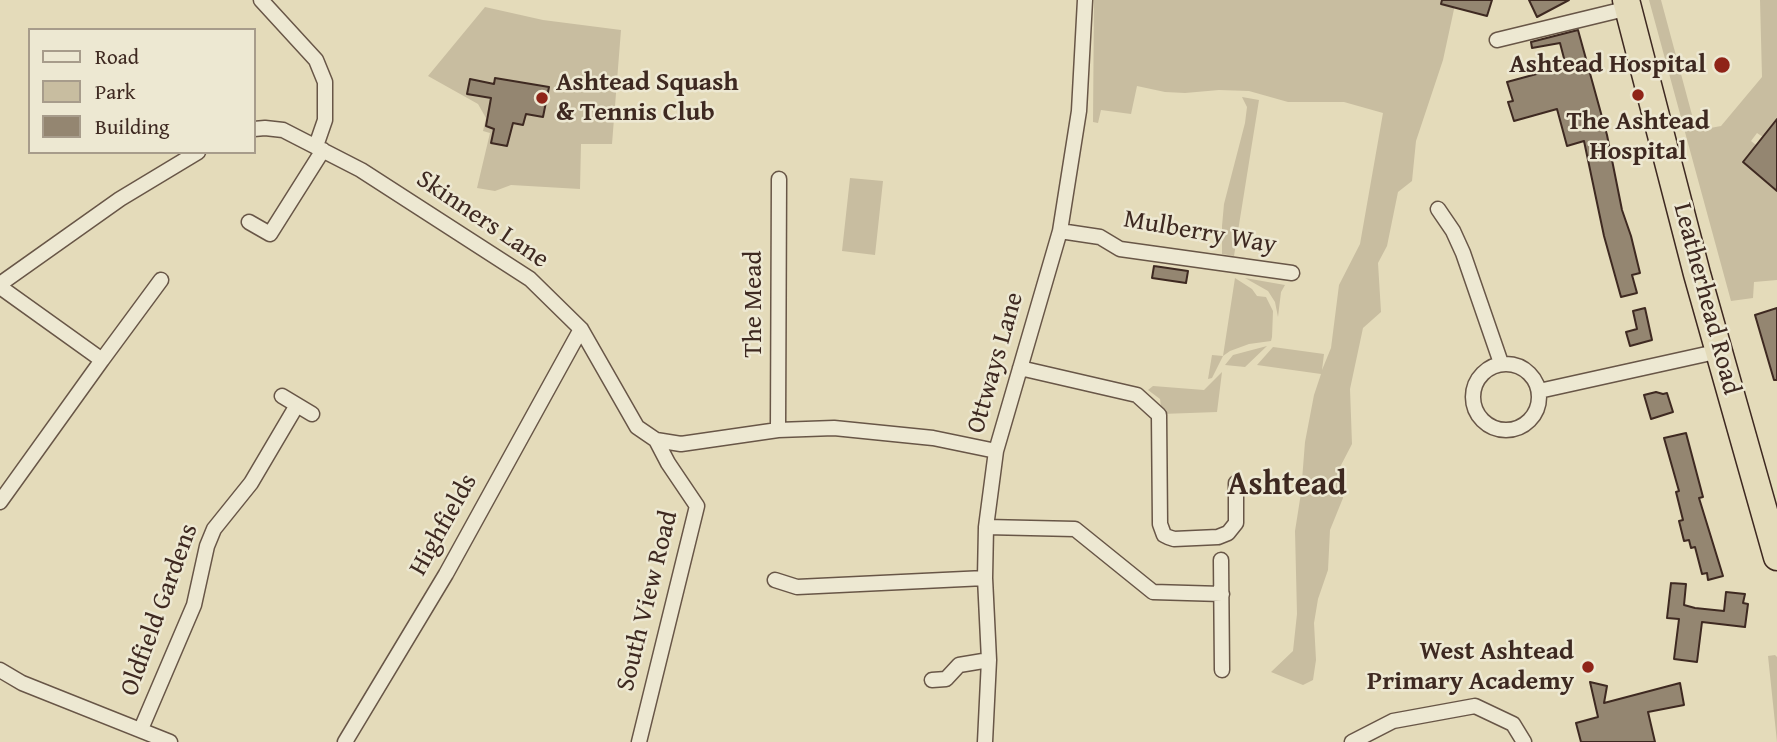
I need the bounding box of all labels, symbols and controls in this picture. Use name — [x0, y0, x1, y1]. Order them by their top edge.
legend — [28, 28, 256, 154]
text: Road — [95, 41, 139, 72]
place label: Ashtead Hospital — [1509, 49, 1706, 81]
marker: Ashtead Hospital — [1712, 55, 1732, 75]
place label: Ashtead Squash & Tennis Club — [556, 67, 739, 128]
text: Park — [95, 76, 136, 107]
marker: The Ashtead Hospital — [1630, 87, 1646, 103]
marker: Ashtead Squash & Tennis Club — [534, 90, 550, 106]
place label: The Ashtead Hospital — [1566, 106, 1710, 168]
text: Building — [95, 111, 169, 142]
street label: Skinners Lane — [410, 164, 554, 276]
street label: Leatherhead Road — [1665, 200, 1747, 398]
street label: Mulberry Way — [1121, 204, 1279, 262]
street label: The Mead — [738, 251, 770, 357]
street label: Ottways Lane — [961, 289, 1031, 437]
district label: Ashtead — [1227, 466, 1347, 506]
street label: Highfields — [403, 469, 485, 581]
street label: South View Road — [611, 508, 685, 694]
street label: Oldfield Gardens — [114, 520, 206, 700]
place label: West Ashtead Primary Academy — [1367, 636, 1574, 698]
marker: West Ashtead Primary Academy — [1580, 659, 1596, 675]

